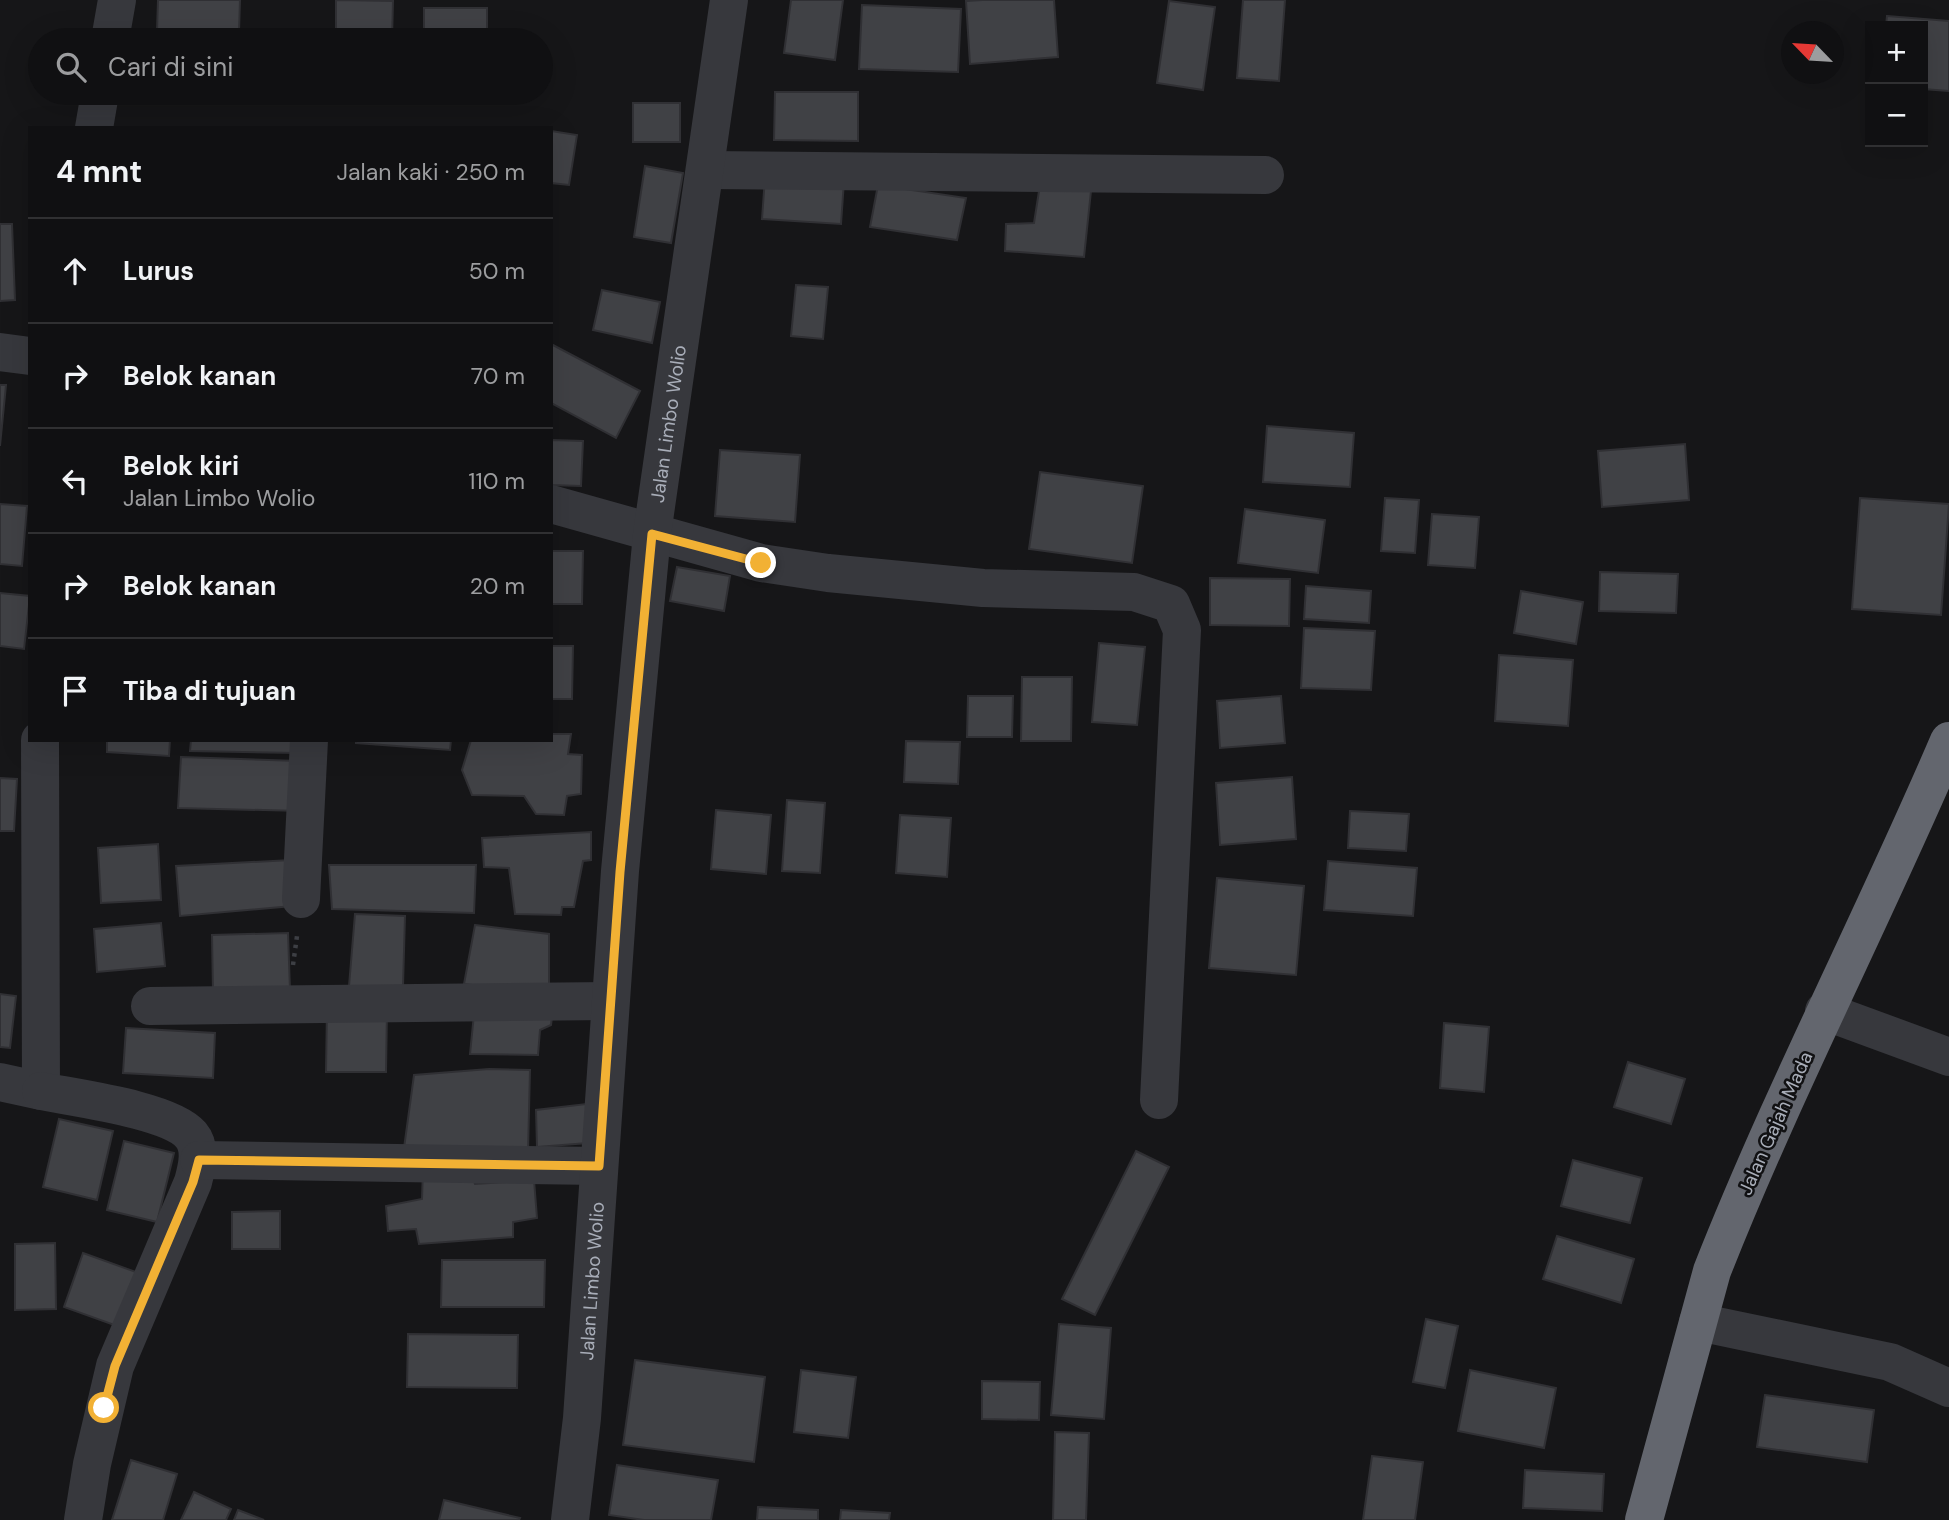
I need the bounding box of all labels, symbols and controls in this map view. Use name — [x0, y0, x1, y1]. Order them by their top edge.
north arrow — [1781, 21, 1844, 84]
map controls — [1865, 21, 1928, 147]
button: + — [1865, 21, 1928, 84]
search box — [28, 28, 553, 105]
icon: search — [52, 48, 90, 86]
text: Cari di sini — [108, 50, 233, 84]
button: − — [1865, 84, 1928, 147]
text: 4 mnt — [56, 152, 142, 191]
text: Jalan kaki · 250 m — [336, 157, 525, 187]
icon: ahead — [56, 252, 94, 290]
text: Lurus — [123, 254, 194, 288]
text: 50 m — [469, 256, 525, 286]
street label: Jalan Limbo Wolio — [645, 343, 692, 504]
icon: right — [56, 357, 94, 395]
text: Belok kanan — [123, 359, 276, 393]
text: 70 m — [471, 361, 525, 391]
text: Belok kiri — [123, 449, 239, 483]
icon: left — [56, 462, 94, 500]
text: 110 m — [468, 466, 525, 496]
text: Jalan Limbo Wolio — [123, 483, 315, 513]
route end — [745, 547, 776, 578]
icon: right — [56, 567, 94, 605]
text: Belok kanan — [123, 569, 276, 603]
text: 20 m — [470, 571, 525, 601]
icon: arrive — [56, 672, 94, 710]
text: Tiba di tujuan — [123, 674, 296, 708]
street label: Jalan Gajah Mada — [1733, 1047, 1818, 1199]
street label: Jalan Limbo Wolio — [574, 1201, 610, 1361]
route start — [88, 1392, 119, 1423]

